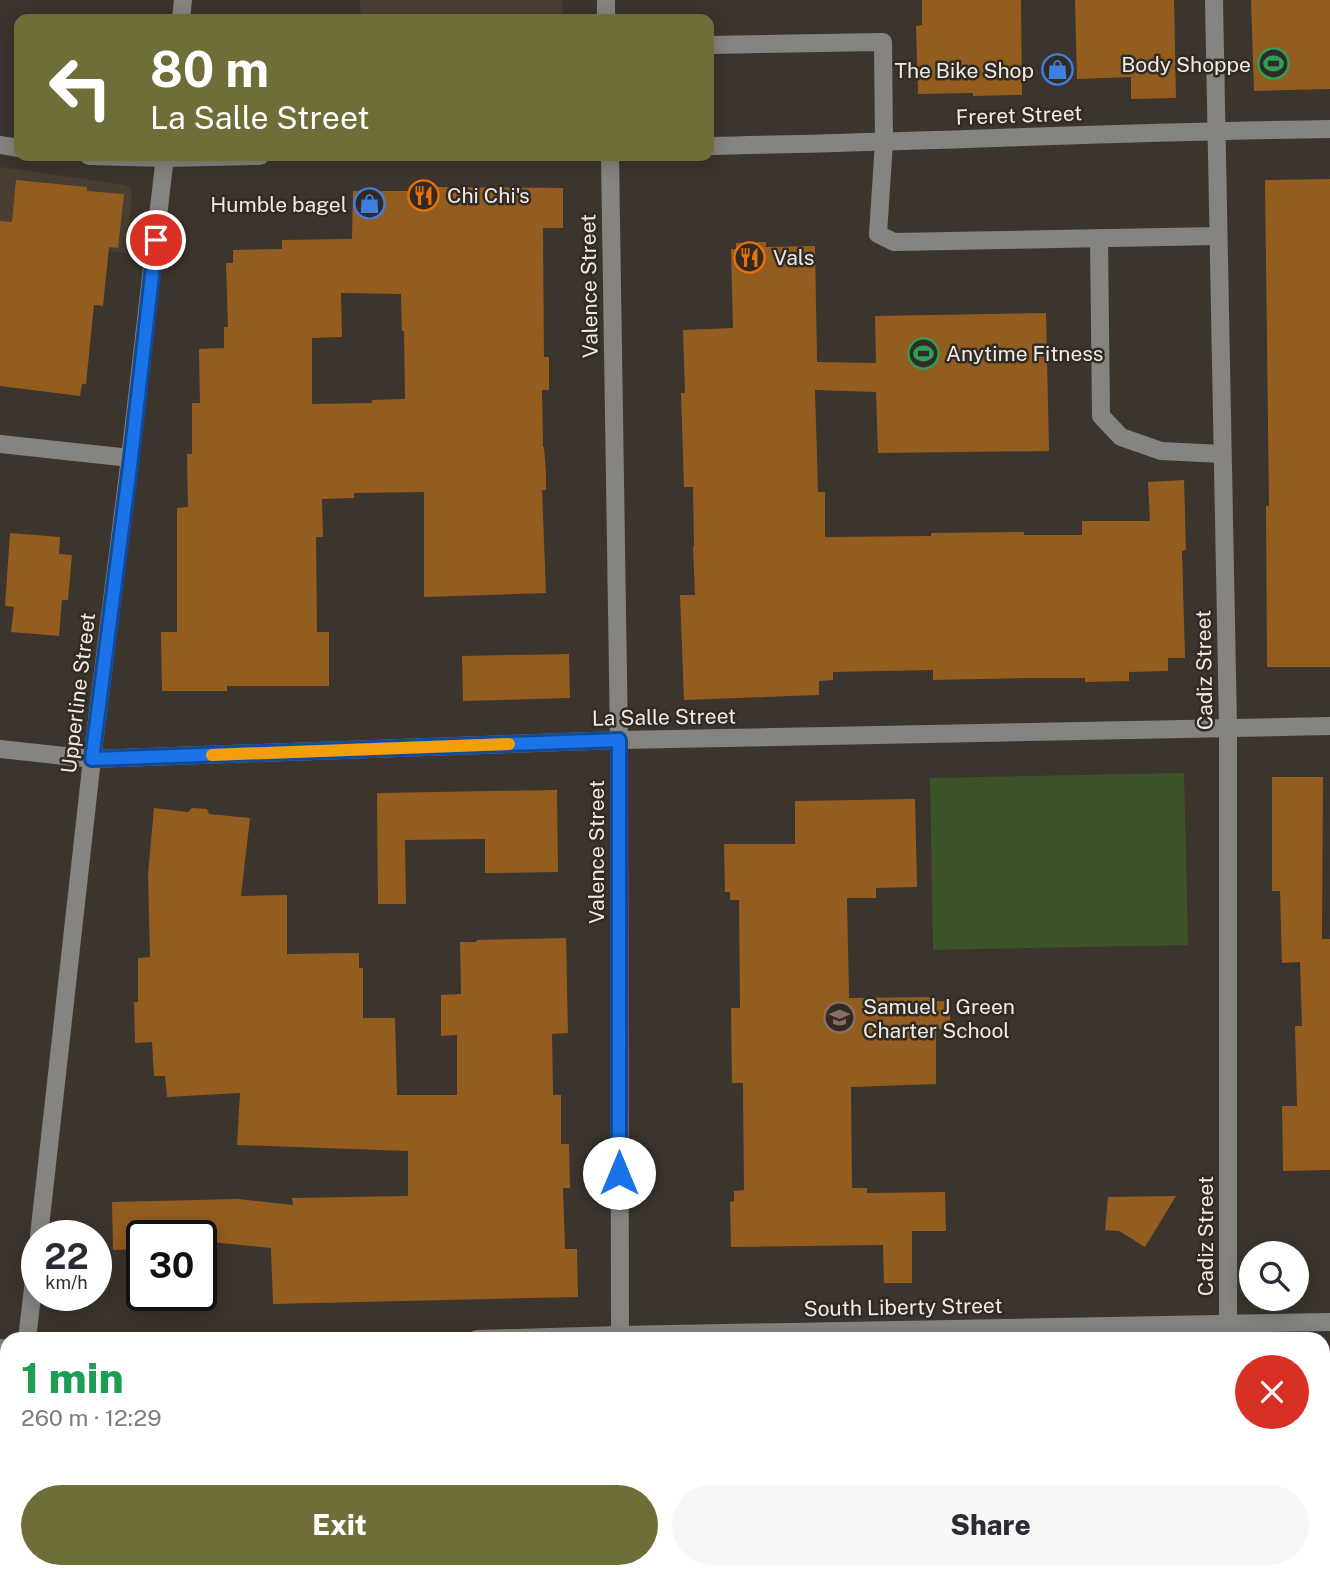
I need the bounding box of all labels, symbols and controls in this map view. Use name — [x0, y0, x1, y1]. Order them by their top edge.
text: 80 m — [150, 40, 269, 98]
icon: left — [35, 42, 126, 133]
sports icon: Body Shoppe — [1257, 47, 1291, 81]
place label: Body Shoppe — [1121, 52, 1251, 77]
shop icon: The Bike Shop — [1040, 53, 1074, 87]
place label: The Bike Shop — [894, 58, 1034, 83]
text: La Salle Street — [150, 99, 370, 136]
street label: Freret Street — [955, 100, 1083, 130]
restaurant icon: Chi Chi's — [407, 178, 441, 212]
place label: Chi Chi's — [447, 183, 530, 208]
shop icon: Humble bagel — [353, 187, 387, 221]
place label: Humble bagel — [210, 192, 347, 217]
pin — [126, 210, 186, 270]
street label: Valence Street — [575, 214, 603, 358]
icon: arrive — [137, 221, 175, 259]
restaurant icon: Vals — [733, 240, 767, 274]
place label: Vals — [773, 245, 815, 270]
sports icon: Anytime Fitness — [906, 336, 940, 370]
place label: Anytime Fitness — [946, 341, 1104, 366]
street label: Cadiz Street — [1190, 610, 1218, 730]
street label: Upperline Street — [56, 611, 100, 775]
street label: La Salle Street — [592, 703, 736, 731]
street label: Valence Street — [584, 780, 609, 924]
place label: Samuel J Green Charter School — [863, 994, 1015, 1043]
school or university icon: Samuel J Green Charter School — [823, 1001, 857, 1035]
position arrow — [582, 1136, 656, 1210]
street label: Cadiz Street — [1193, 1176, 1218, 1296]
speed limit sign: 30 — [126, 1220, 217, 1311]
text: 22 — [44, 1236, 89, 1277]
map controls — [1239, 1241, 1309, 1311]
button: search — [1239, 1241, 1309, 1311]
text: km/h — [45, 1272, 88, 1293]
street label: South Liberty Street — [803, 1293, 1003, 1321]
text: 1 min — [21, 1353, 124, 1402]
button: close — [1235, 1355, 1309, 1429]
text: 260 m · 12:29 — [21, 1404, 162, 1431]
button: Exit — [21, 1485, 658, 1565]
button: Share — [672, 1485, 1309, 1565]

